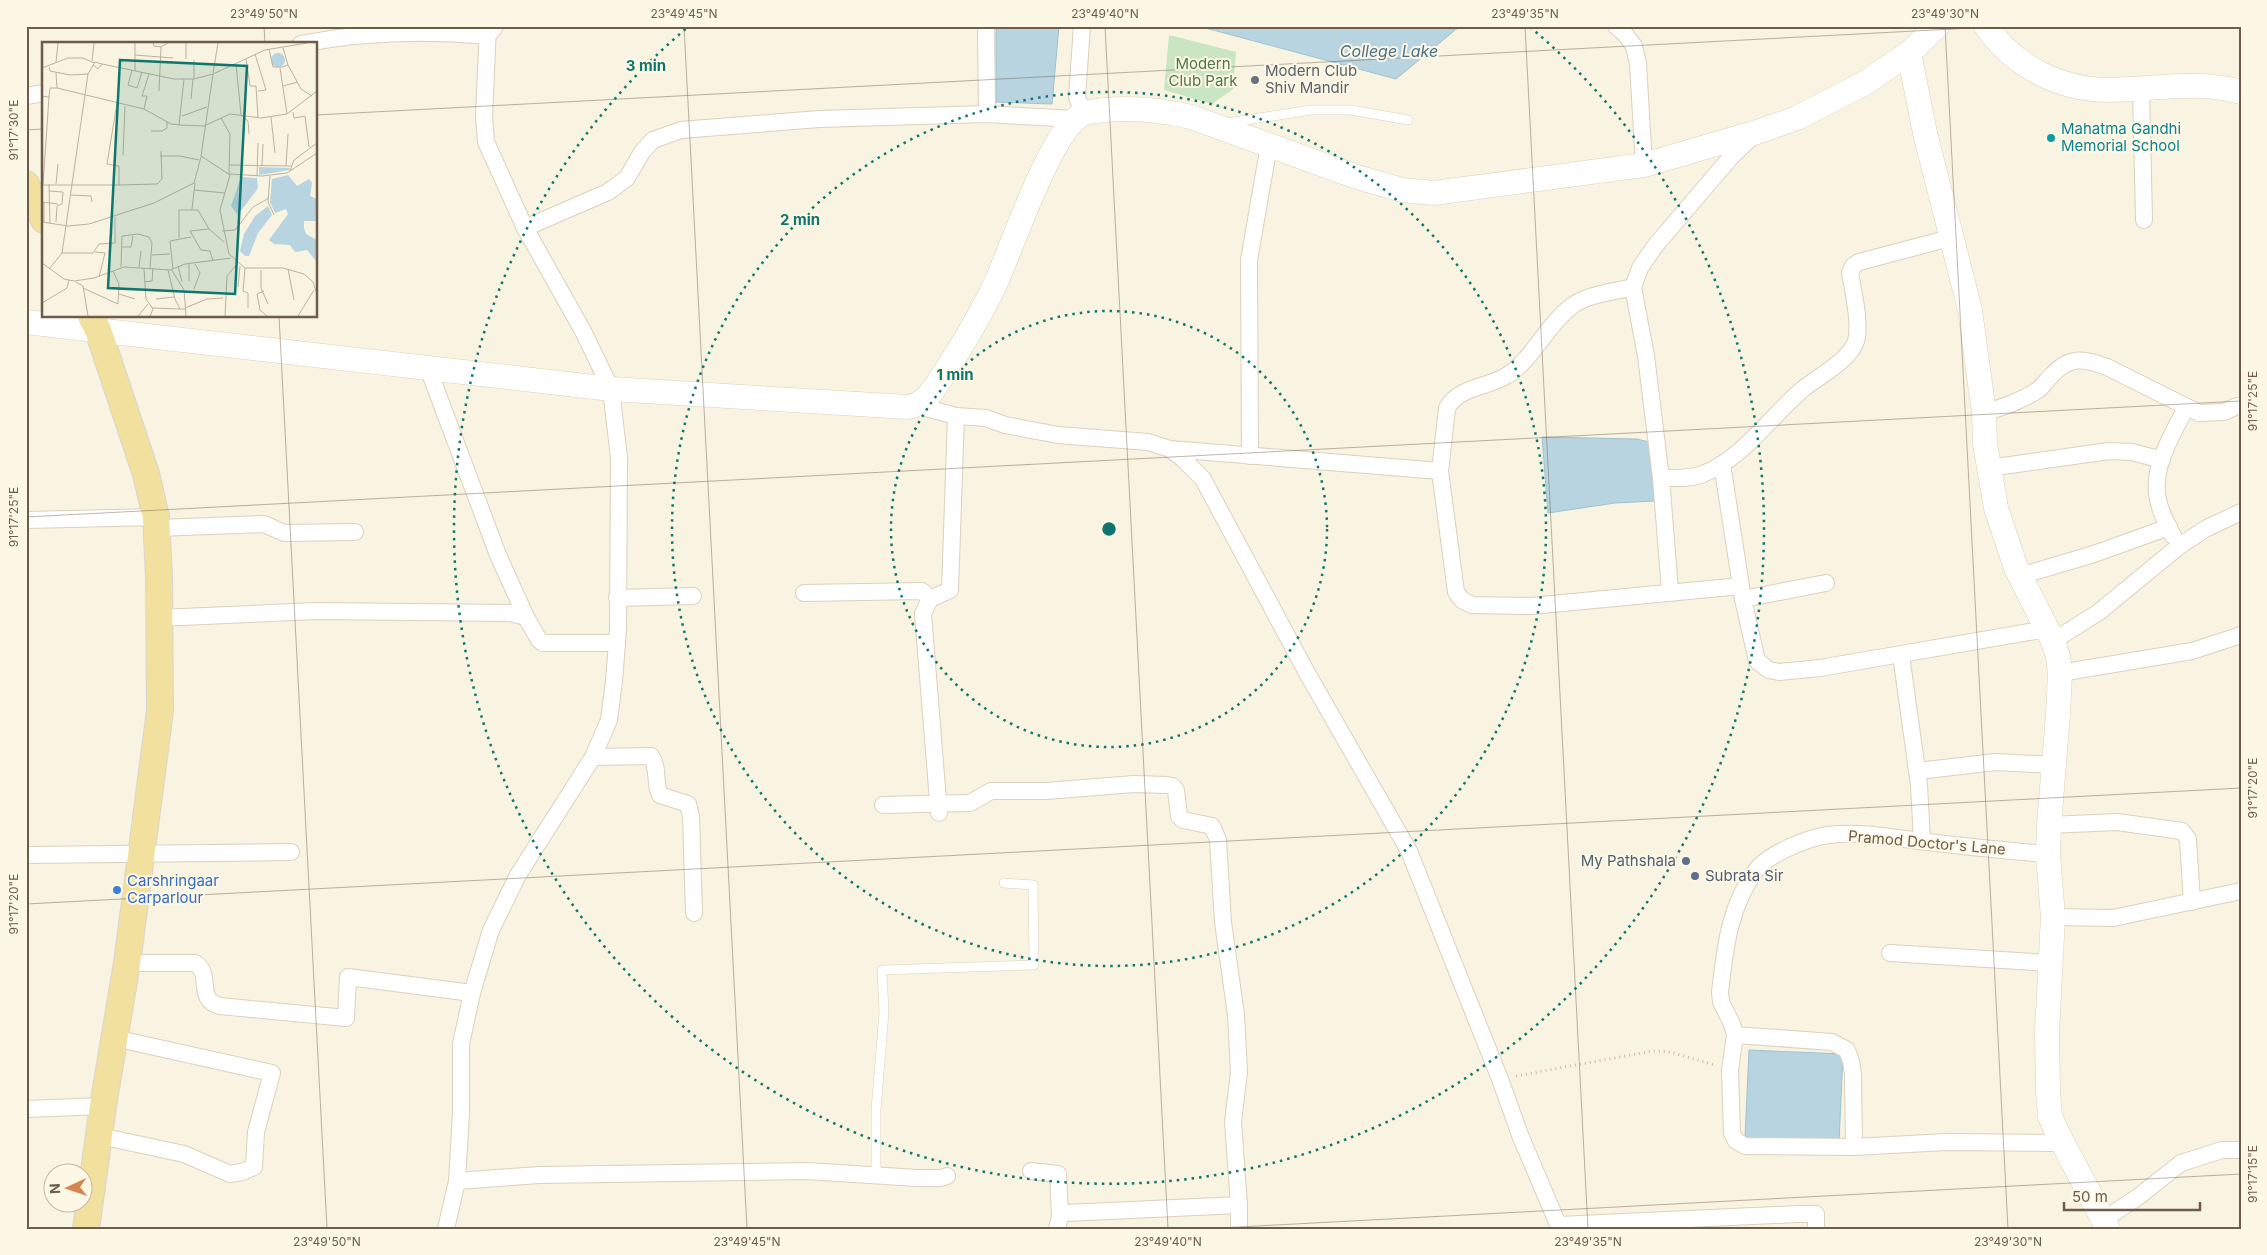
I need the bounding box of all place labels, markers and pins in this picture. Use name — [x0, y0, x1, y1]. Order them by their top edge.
place label: Modern Club Shiv Mandir — [1265, 61, 1357, 97]
marker: Modern Club Shiv Mandir — [1249, 74, 1261, 86]
place label: Mahatma Gandhi Memorial School — [2061, 119, 2181, 155]
marker: Mahatma Gandhi Memorial School — [2045, 132, 2057, 144]
centre of rings — [1100, 520, 1118, 538]
place label: My Pathshala — [1581, 851, 1676, 870]
marker: My Pathshala — [1680, 855, 1692, 867]
place label: Subrata Sir — [1705, 866, 1784, 885]
marker: Subrata Sir — [1689, 870, 1701, 882]
place label: Carshringaar Carparlour — [127, 871, 219, 907]
marker: Carshringaar Carparlour — [111, 884, 123, 896]

